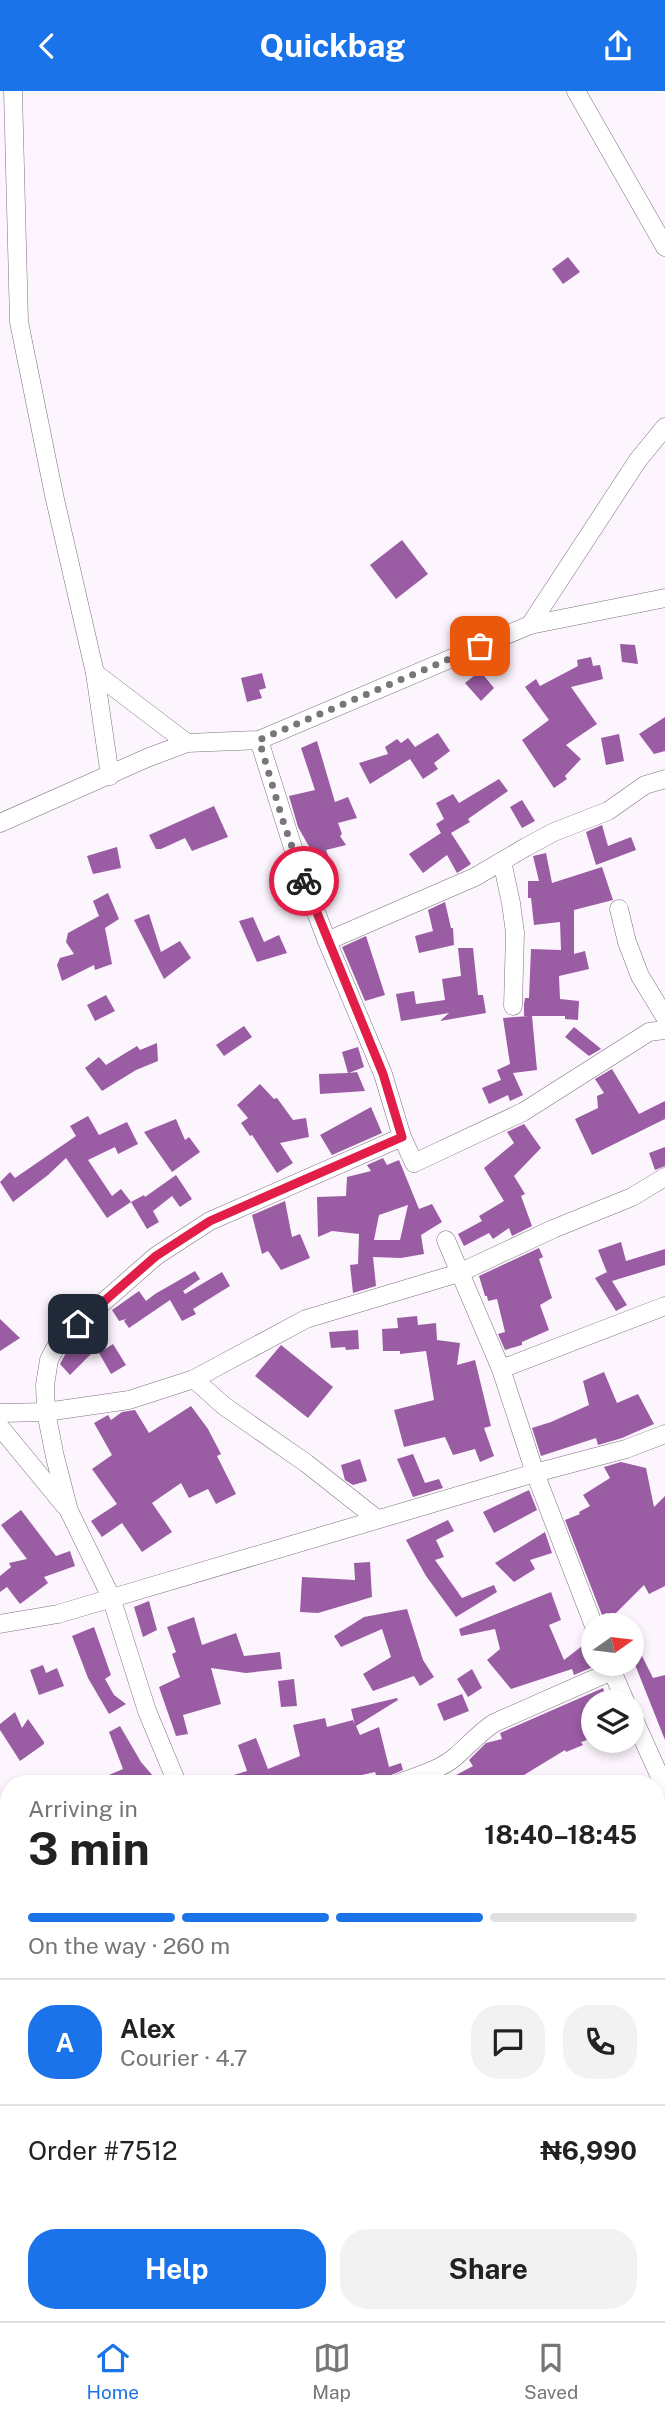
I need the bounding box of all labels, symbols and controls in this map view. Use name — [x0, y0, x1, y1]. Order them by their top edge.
icon: back — [28, 27, 66, 65]
text: Quickbag — [260, 27, 405, 64]
icon: share — [599, 27, 637, 65]
pin — [450, 616, 510, 676]
icon: bag — [461, 627, 499, 665]
courier — [269, 846, 339, 916]
icon: bike — [285, 862, 323, 900]
pin — [48, 1294, 108, 1354]
icon: home — [59, 1305, 97, 1343]
north arrow — [581, 1613, 644, 1677]
map controls — [581, 1613, 644, 1753]
button: layers — [581, 1690, 644, 1753]
text: Arriving in — [28, 1795, 138, 1822]
text: 18:40–18:45 — [484, 1819, 637, 1850]
text: 3 min — [28, 1821, 150, 1875]
text: On the way · 260 m — [28, 1932, 230, 1959]
button: chat — [471, 2005, 545, 2079]
button: phone — [563, 2005, 637, 2079]
text: Alex — [120, 2013, 176, 2044]
text: A — [56, 2027, 74, 2058]
text: Courier · 4.7 — [120, 2044, 248, 2071]
text: Order #7512 — [28, 2135, 178, 2166]
text: ₦6,990 — [540, 2135, 637, 2166]
button: Help — [28, 2229, 326, 2309]
button: Share — [340, 2229, 637, 2309]
tab: Home — [87, 2339, 139, 2403]
tab: Map — [312, 2339, 351, 2403]
tab: Saved — [524, 2339, 578, 2403]

